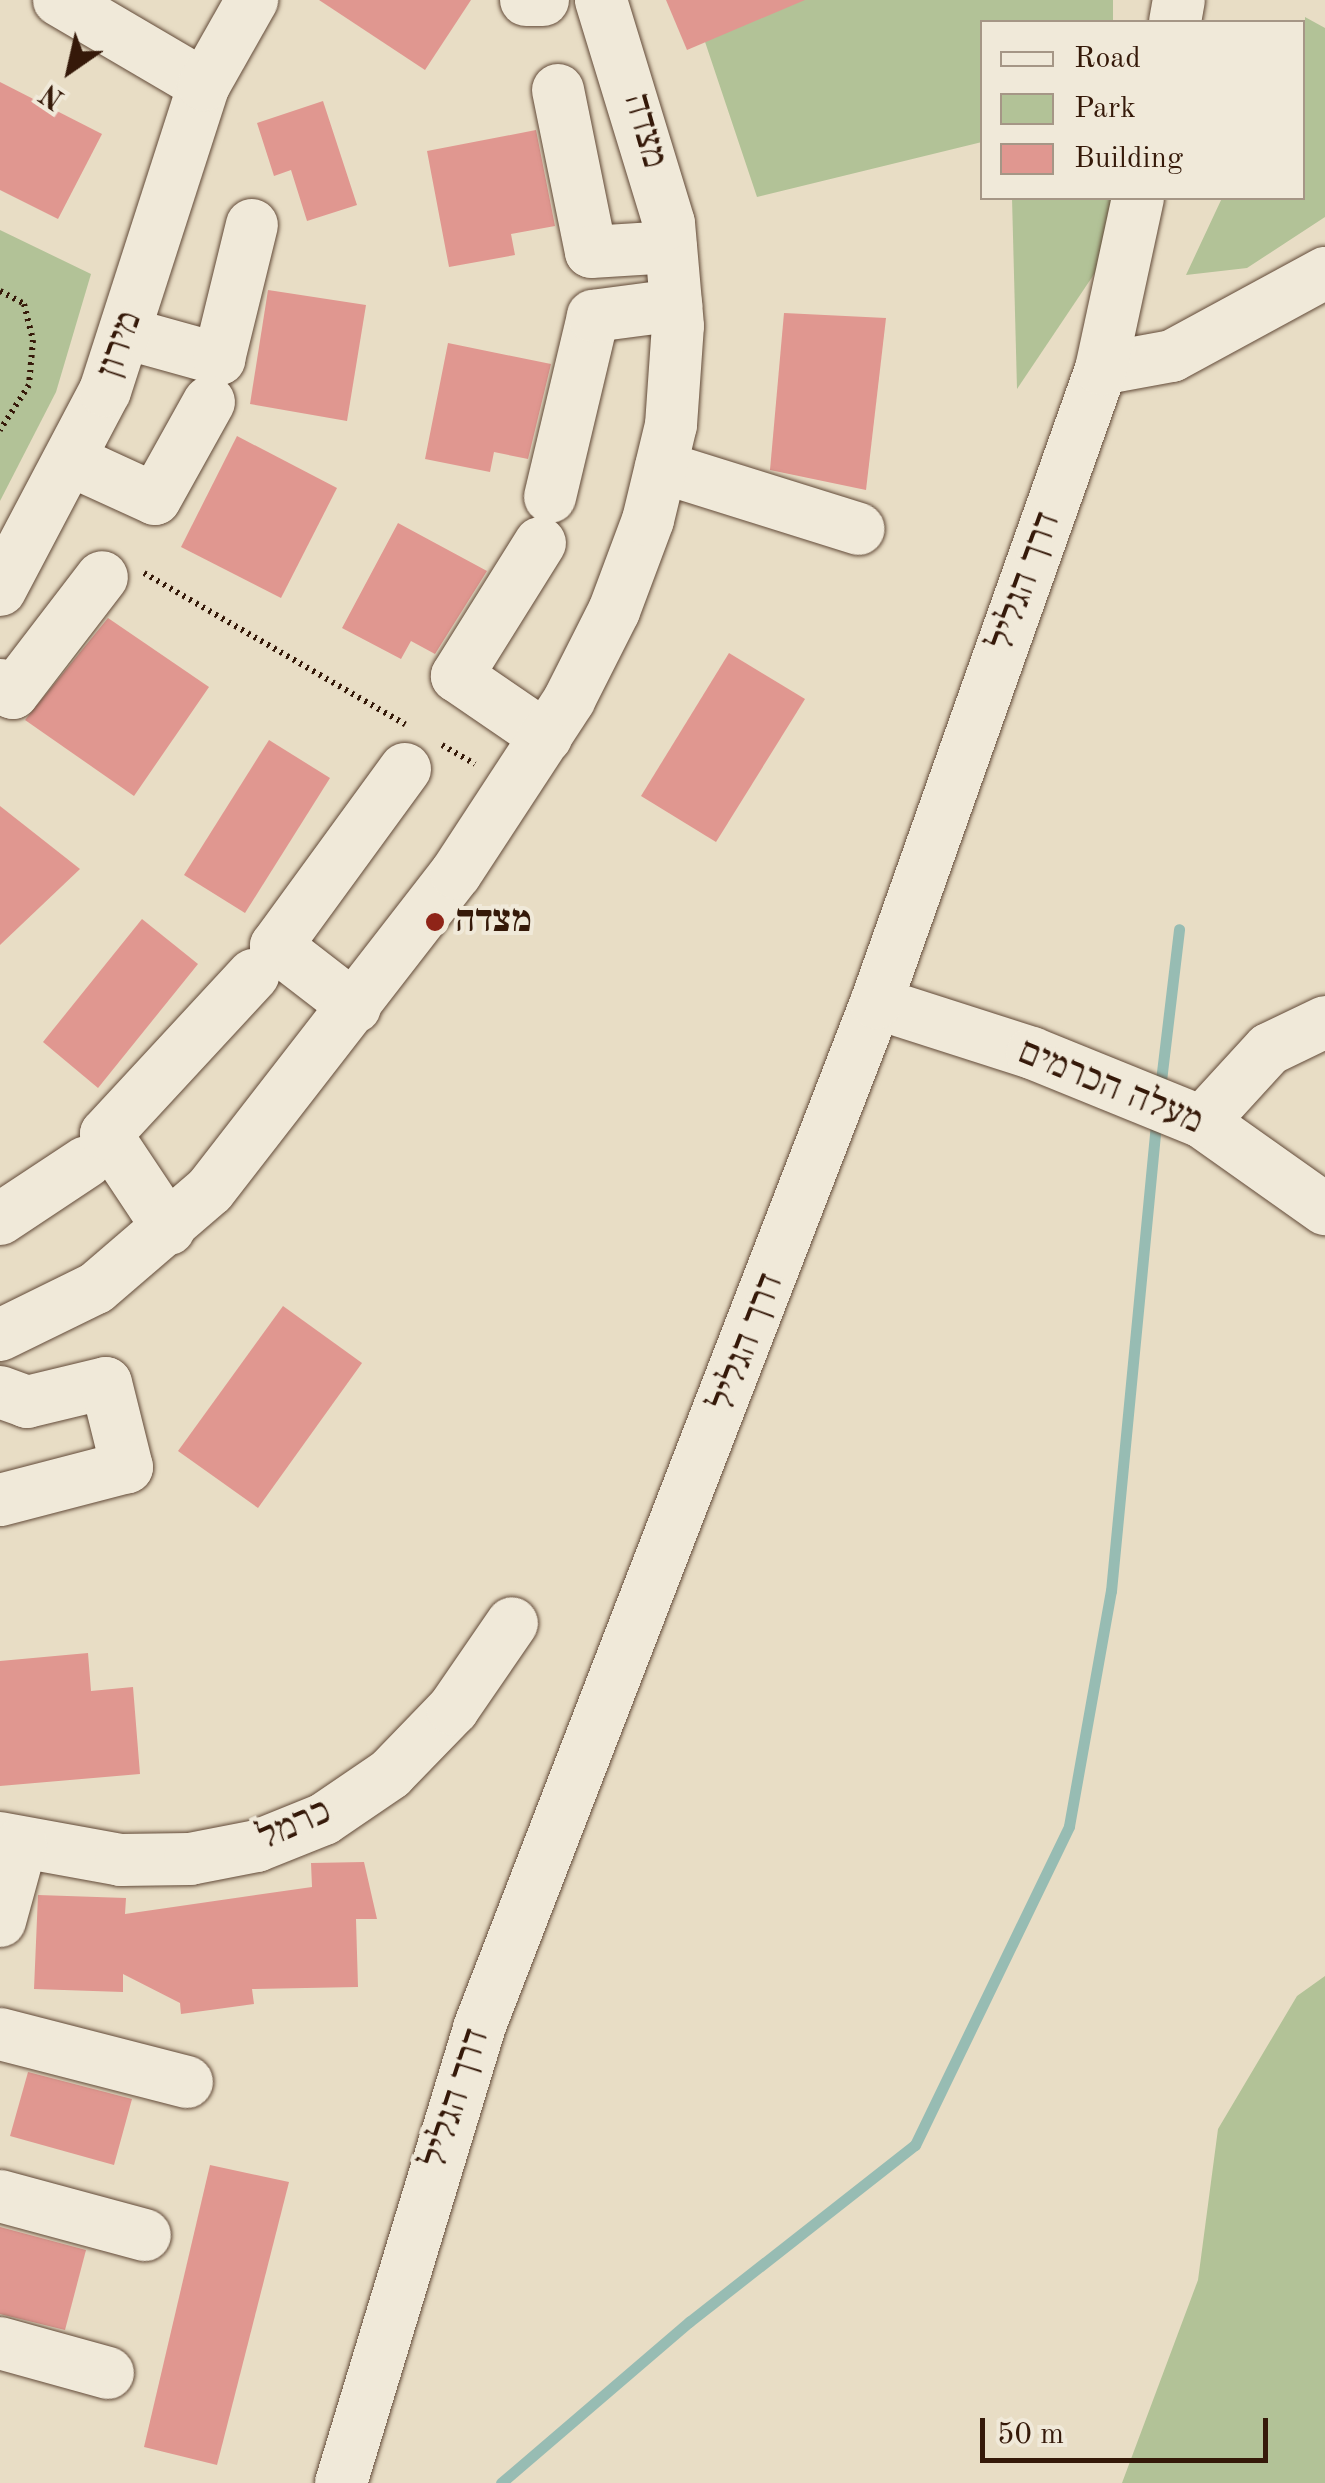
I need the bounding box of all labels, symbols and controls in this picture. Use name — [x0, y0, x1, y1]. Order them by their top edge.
north arrow — [20, 20, 120, 120]
legend — [980, 20, 1305, 200]
text: Road — [1074, 44, 1141, 74]
text: N — [37, 77, 70, 112]
street label: מצדה — [612, 88, 676, 174]
text: Park — [1074, 94, 1136, 124]
text: Building — [1074, 144, 1183, 174]
street label: מירון — [88, 306, 154, 384]
street label: דרך הגליל — [980, 506, 1072, 658]
place label: מצדה — [455, 899, 532, 945]
marker: מצדה — [424, 911, 446, 933]
street label: מעלה הכרמים — [1011, 1030, 1209, 1146]
street label: דרך הגליל — [701, 1267, 795, 1419]
street label: כרמל — [251, 1790, 339, 1862]
street label: דרך הגליל — [413, 2023, 501, 2175]
scale bar — [985, 2398, 1272, 2460]
text: 50 m — [997, 2420, 1064, 2450]

